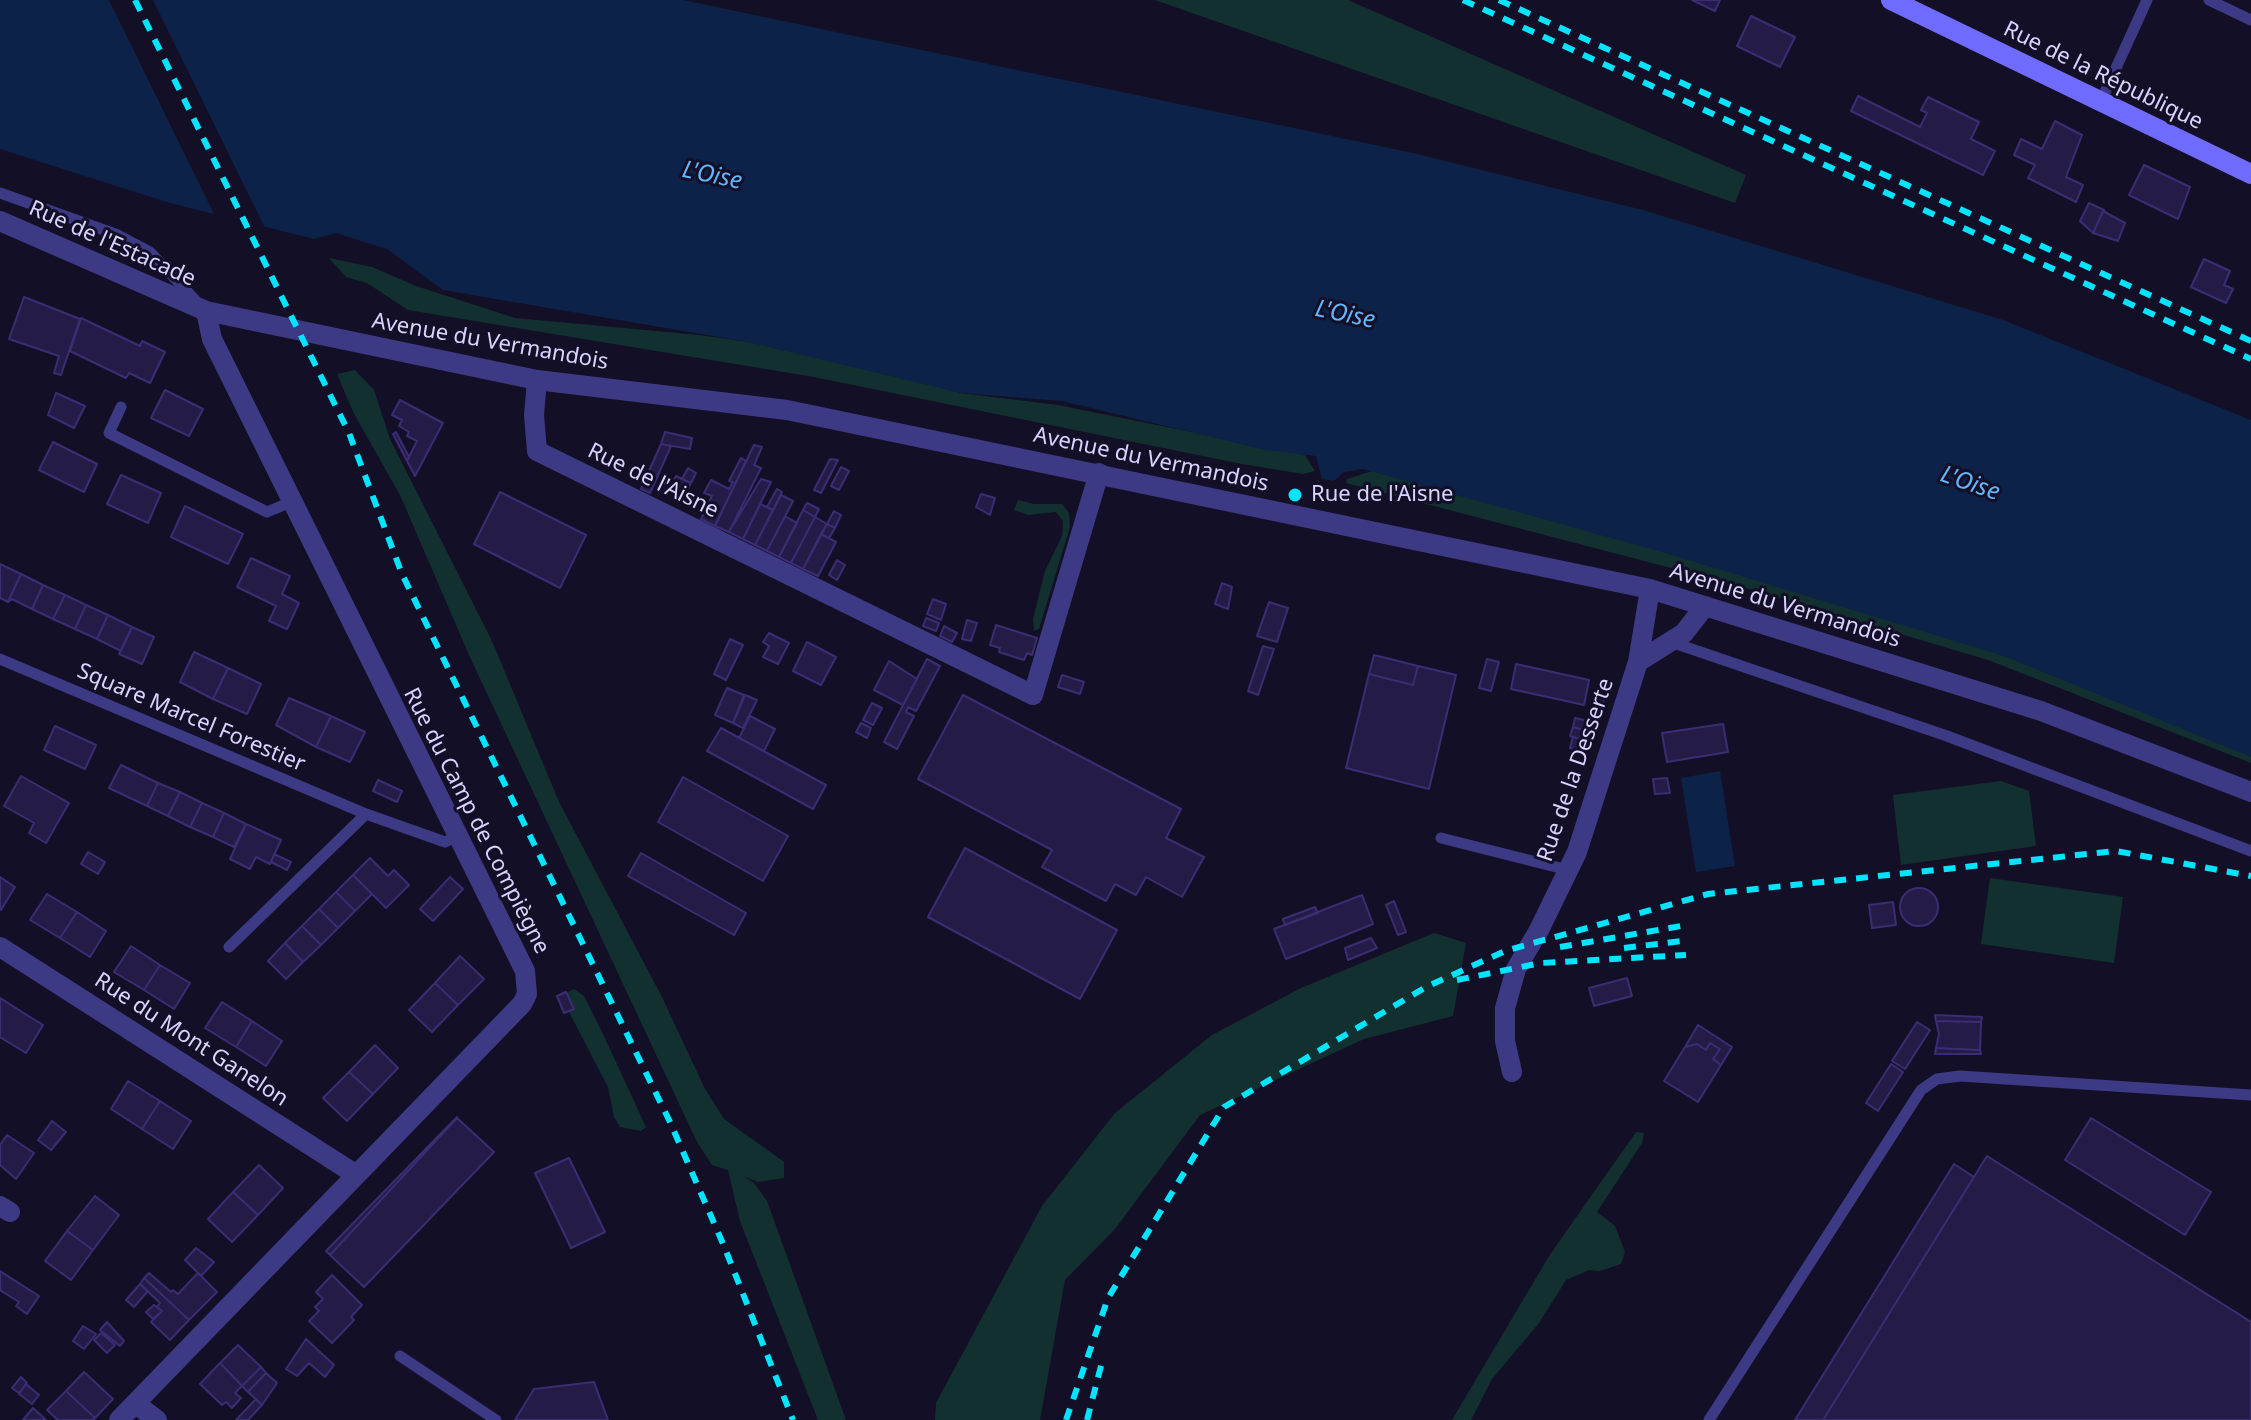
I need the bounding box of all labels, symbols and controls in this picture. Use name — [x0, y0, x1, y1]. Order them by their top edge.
street label: Rue de la République — [1999, 16, 2207, 136]
water label: L'Oise — [679, 156, 745, 196]
street label: Rue de l'Estacade — [25, 195, 199, 293]
water label: L'Oise — [1312, 295, 1378, 335]
street label: Avenue du Vermandois — [370, 308, 610, 376]
street label: Avenue du Vermandois — [1031, 422, 1271, 498]
street label: Rue de l'Aisne — [583, 438, 723, 524]
water label: L'Oise — [1937, 461, 2003, 507]
place label: Rue de l'Aisne — [1311, 482, 1453, 508]
marker: Rue de l'Aisne — [1286, 486, 1304, 504]
street label: Avenue du Vermandois — [1667, 558, 1903, 654]
street label: Square Marcel Forestier — [73, 658, 309, 778]
street label: Rue de la Desserte — [1532, 675, 1620, 865]
street label: Rue du Camp de Compiègne — [397, 684, 555, 958]
street label: Rue du Mont Ganelon — [89, 967, 293, 1113]

